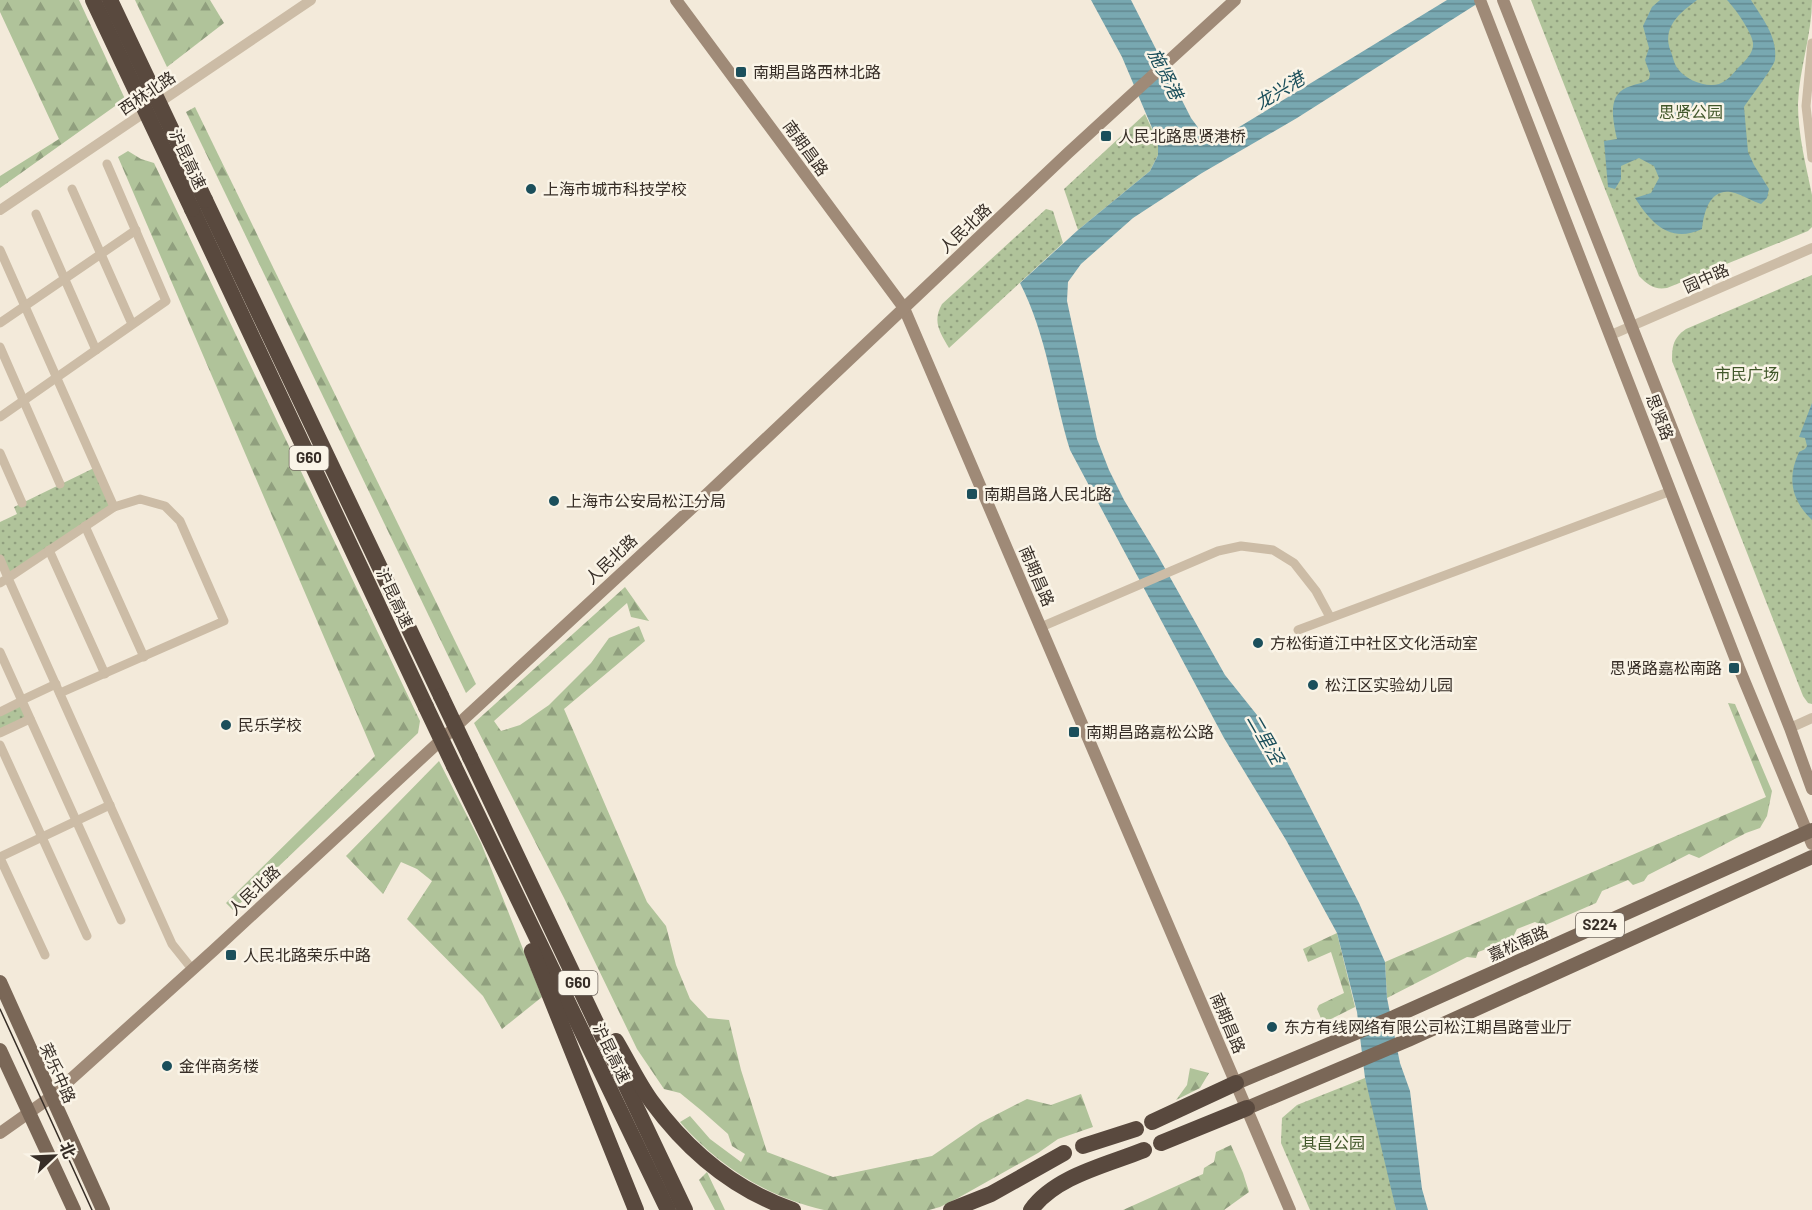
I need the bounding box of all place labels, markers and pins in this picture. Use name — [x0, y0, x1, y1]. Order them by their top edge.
place label: 南期昌路西林北路 — [753, 62, 881, 81]
marker: 南期昌路西林北路 — [734, 65, 748, 79]
place label: 人民北路思贤港桥 — [1118, 126, 1246, 145]
marker: 人民北路思贤港桥 — [1099, 129, 1113, 143]
place label: 上海市城市科技学校 — [543, 179, 687, 198]
marker: 上海市城市科技学校 — [524, 182, 538, 196]
place label: 南期昌路人民北路 — [984, 484, 1112, 503]
marker: 南期昌路人民北路 — [965, 487, 979, 501]
place label: 上海市公安局松江分局 — [566, 491, 726, 510]
marker: 上海市公安局松江分局 — [547, 494, 561, 508]
place label: 方松街道江中社区文化活动室 — [1270, 633, 1478, 652]
marker: 方松街道江中社区文化活动室 — [1251, 636, 1265, 650]
place label: 思贤路嘉松南路 — [1610, 658, 1722, 677]
marker: 思贤路嘉松南路 — [1727, 661, 1741, 675]
place label: 松江区实验幼儿园 — [1325, 675, 1453, 694]
marker: 松江区实验幼儿园 — [1306, 678, 1320, 692]
place label: 民乐学校 — [238, 715, 302, 734]
marker: 民乐学校 — [219, 718, 233, 732]
place label: 南期昌路嘉松公路 — [1086, 722, 1214, 741]
marker: 南期昌路嘉松公路 — [1067, 725, 1081, 739]
place label: 人民北路荣乐中路 — [243, 945, 371, 964]
marker: 人民北路荣乐中路 — [224, 948, 238, 962]
place label: 东方有线网络有限公司松江期昌路营业厅 — [1284, 1017, 1572, 1036]
marker: 东方有线网络有限公司松江期昌路营业厅 — [1265, 1020, 1279, 1034]
place label: 金伴商务楼 — [179, 1056, 259, 1075]
marker: 金伴商务楼 — [160, 1059, 174, 1073]

